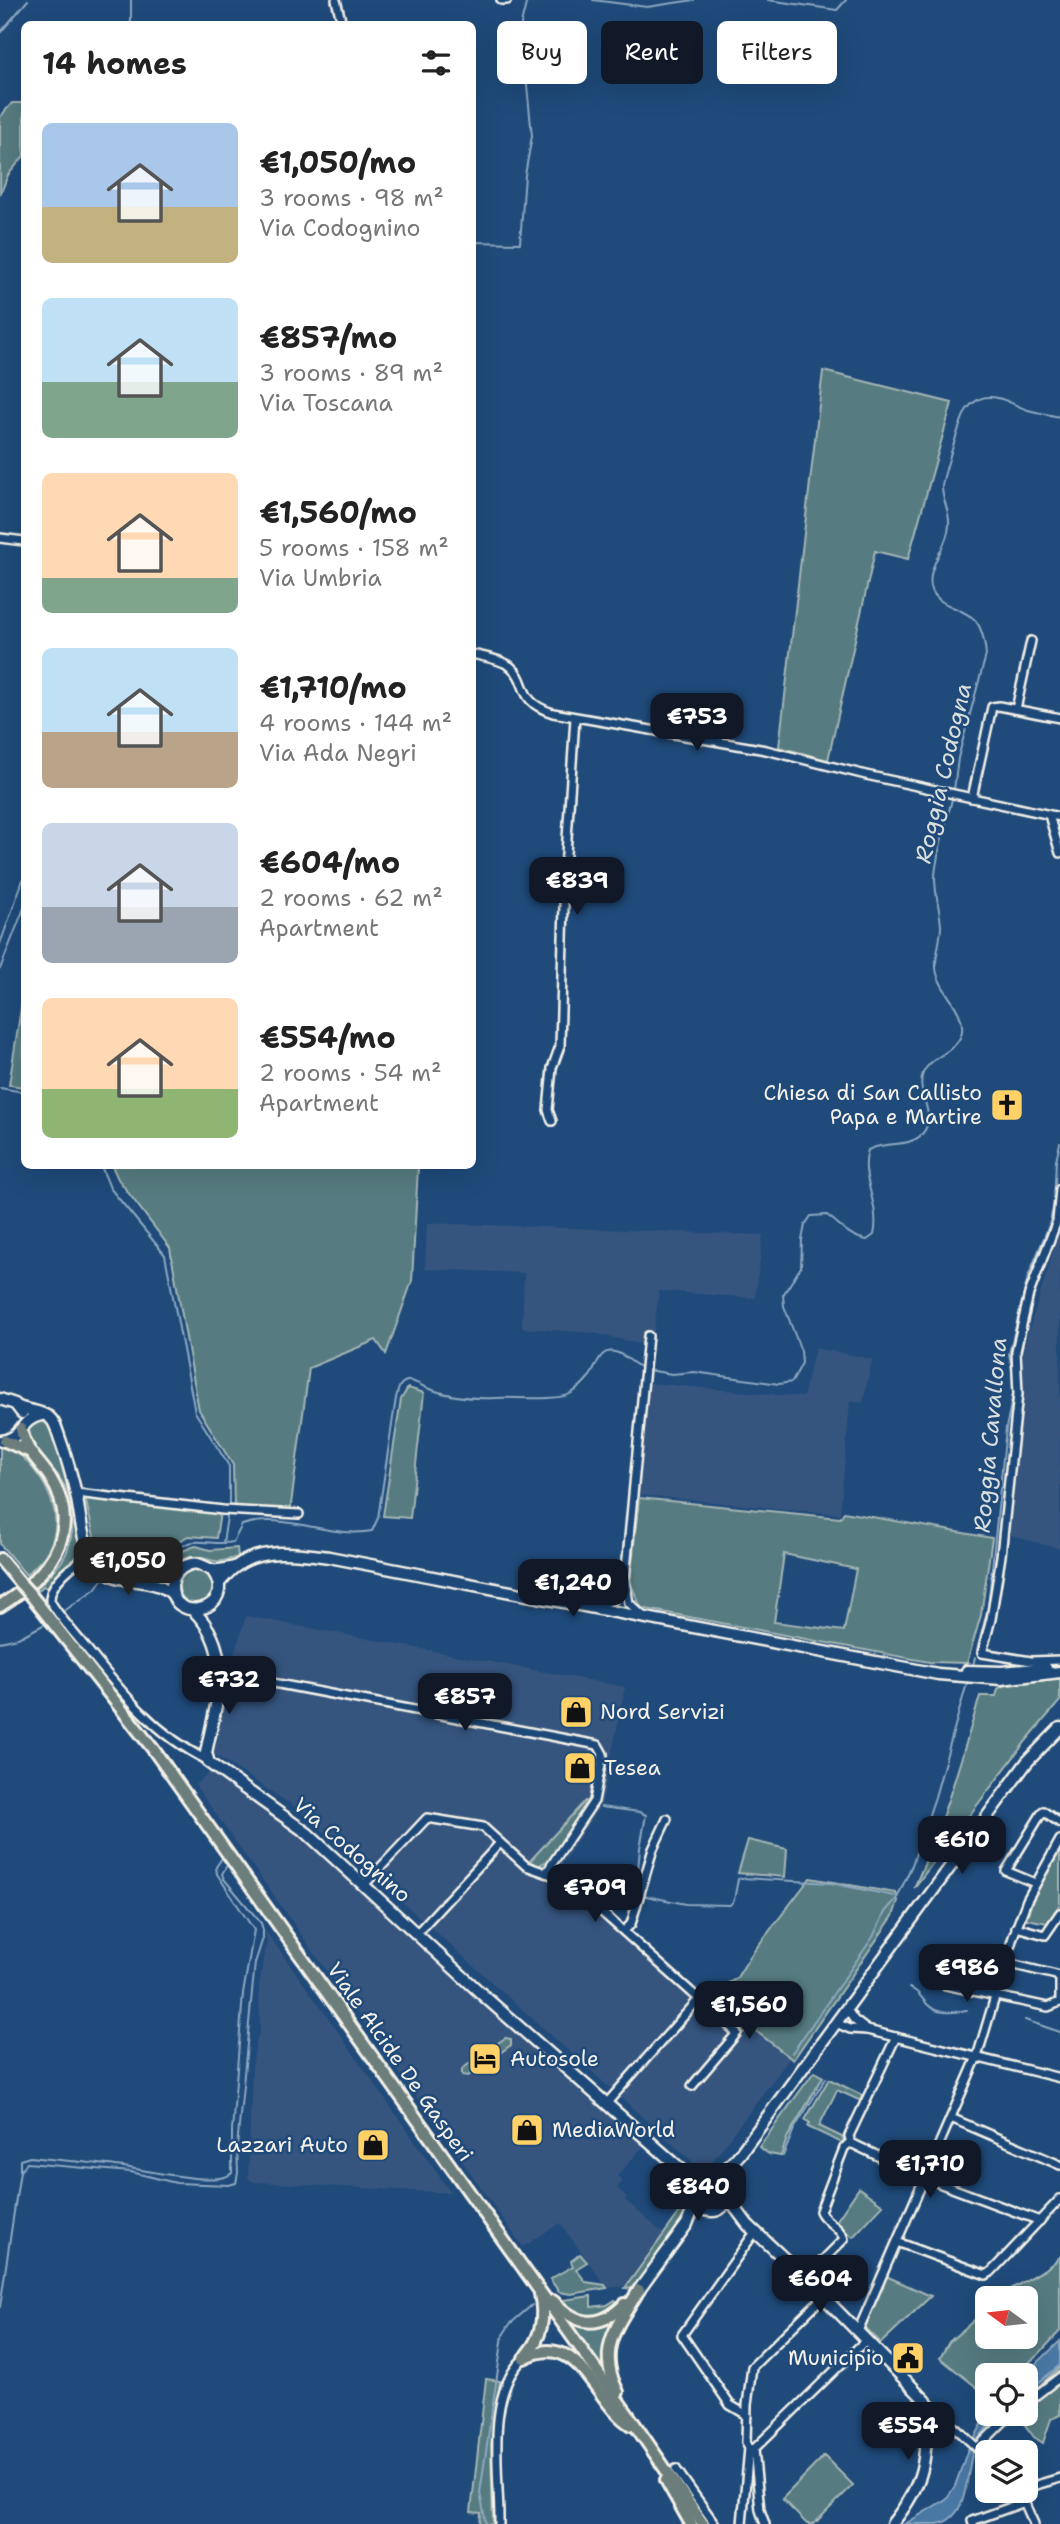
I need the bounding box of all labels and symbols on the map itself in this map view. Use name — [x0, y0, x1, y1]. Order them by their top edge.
water label: Roggia Codogna — [908, 680, 978, 866]
pin: €753 — [656, 694, 738, 753]
pin: €839 — [536, 858, 618, 917]
place label: Chiesa di San Callisto Papa e Martire — [764, 1079, 982, 1131]
church icon: Chiesa di San Callisto Papa e Martire — [988, 1086, 1026, 1124]
water label: Roggia Cavallona — [967, 1336, 1013, 1534]
pin: €1,050 — [71, 1538, 185, 1597]
pin: €1,240 — [516, 1560, 630, 1619]
pin: €732 — [188, 1656, 270, 1716]
pin: €857 — [424, 1674, 506, 1733]
shop icon: Nord Servizi — [557, 1693, 595, 1731]
place label: Nord Servizi — [600, 1698, 725, 1726]
shop icon: Tesea — [561, 1749, 599, 1787]
place label: Tesea — [604, 1754, 661, 1782]
street label: Via Codognino — [287, 1791, 417, 1909]
pin: €610 — [921, 1816, 1003, 1876]
pin: €709 — [554, 1864, 636, 1924]
pin: €986 — [926, 1944, 1008, 2004]
street label: Viale Alcide De Gasperi — [320, 1957, 480, 2167]
pin: €1,560 — [692, 1982, 806, 2041]
hotel icon: Autosole — [466, 2040, 504, 2078]
place label: Autosole — [510, 2045, 599, 2073]
shop icon: MediaWorld — [508, 2111, 546, 2149]
place label: MediaWorld — [552, 2116, 675, 2144]
shop icon: Lazzari Auto — [354, 2126, 392, 2164]
place label: Lazzari Auto — [216, 2131, 348, 2159]
pin: €1,710 — [873, 2140, 987, 2200]
pin: €840 — [657, 2164, 739, 2223]
pin: €604 — [779, 2256, 861, 2315]
north arrow — [975, 2286, 1038, 2348]
public building icon: Municipio — [889, 2339, 927, 2377]
place label: Municipio — [788, 2344, 884, 2372]
pin: €554 — [867, 2402, 949, 2462]

